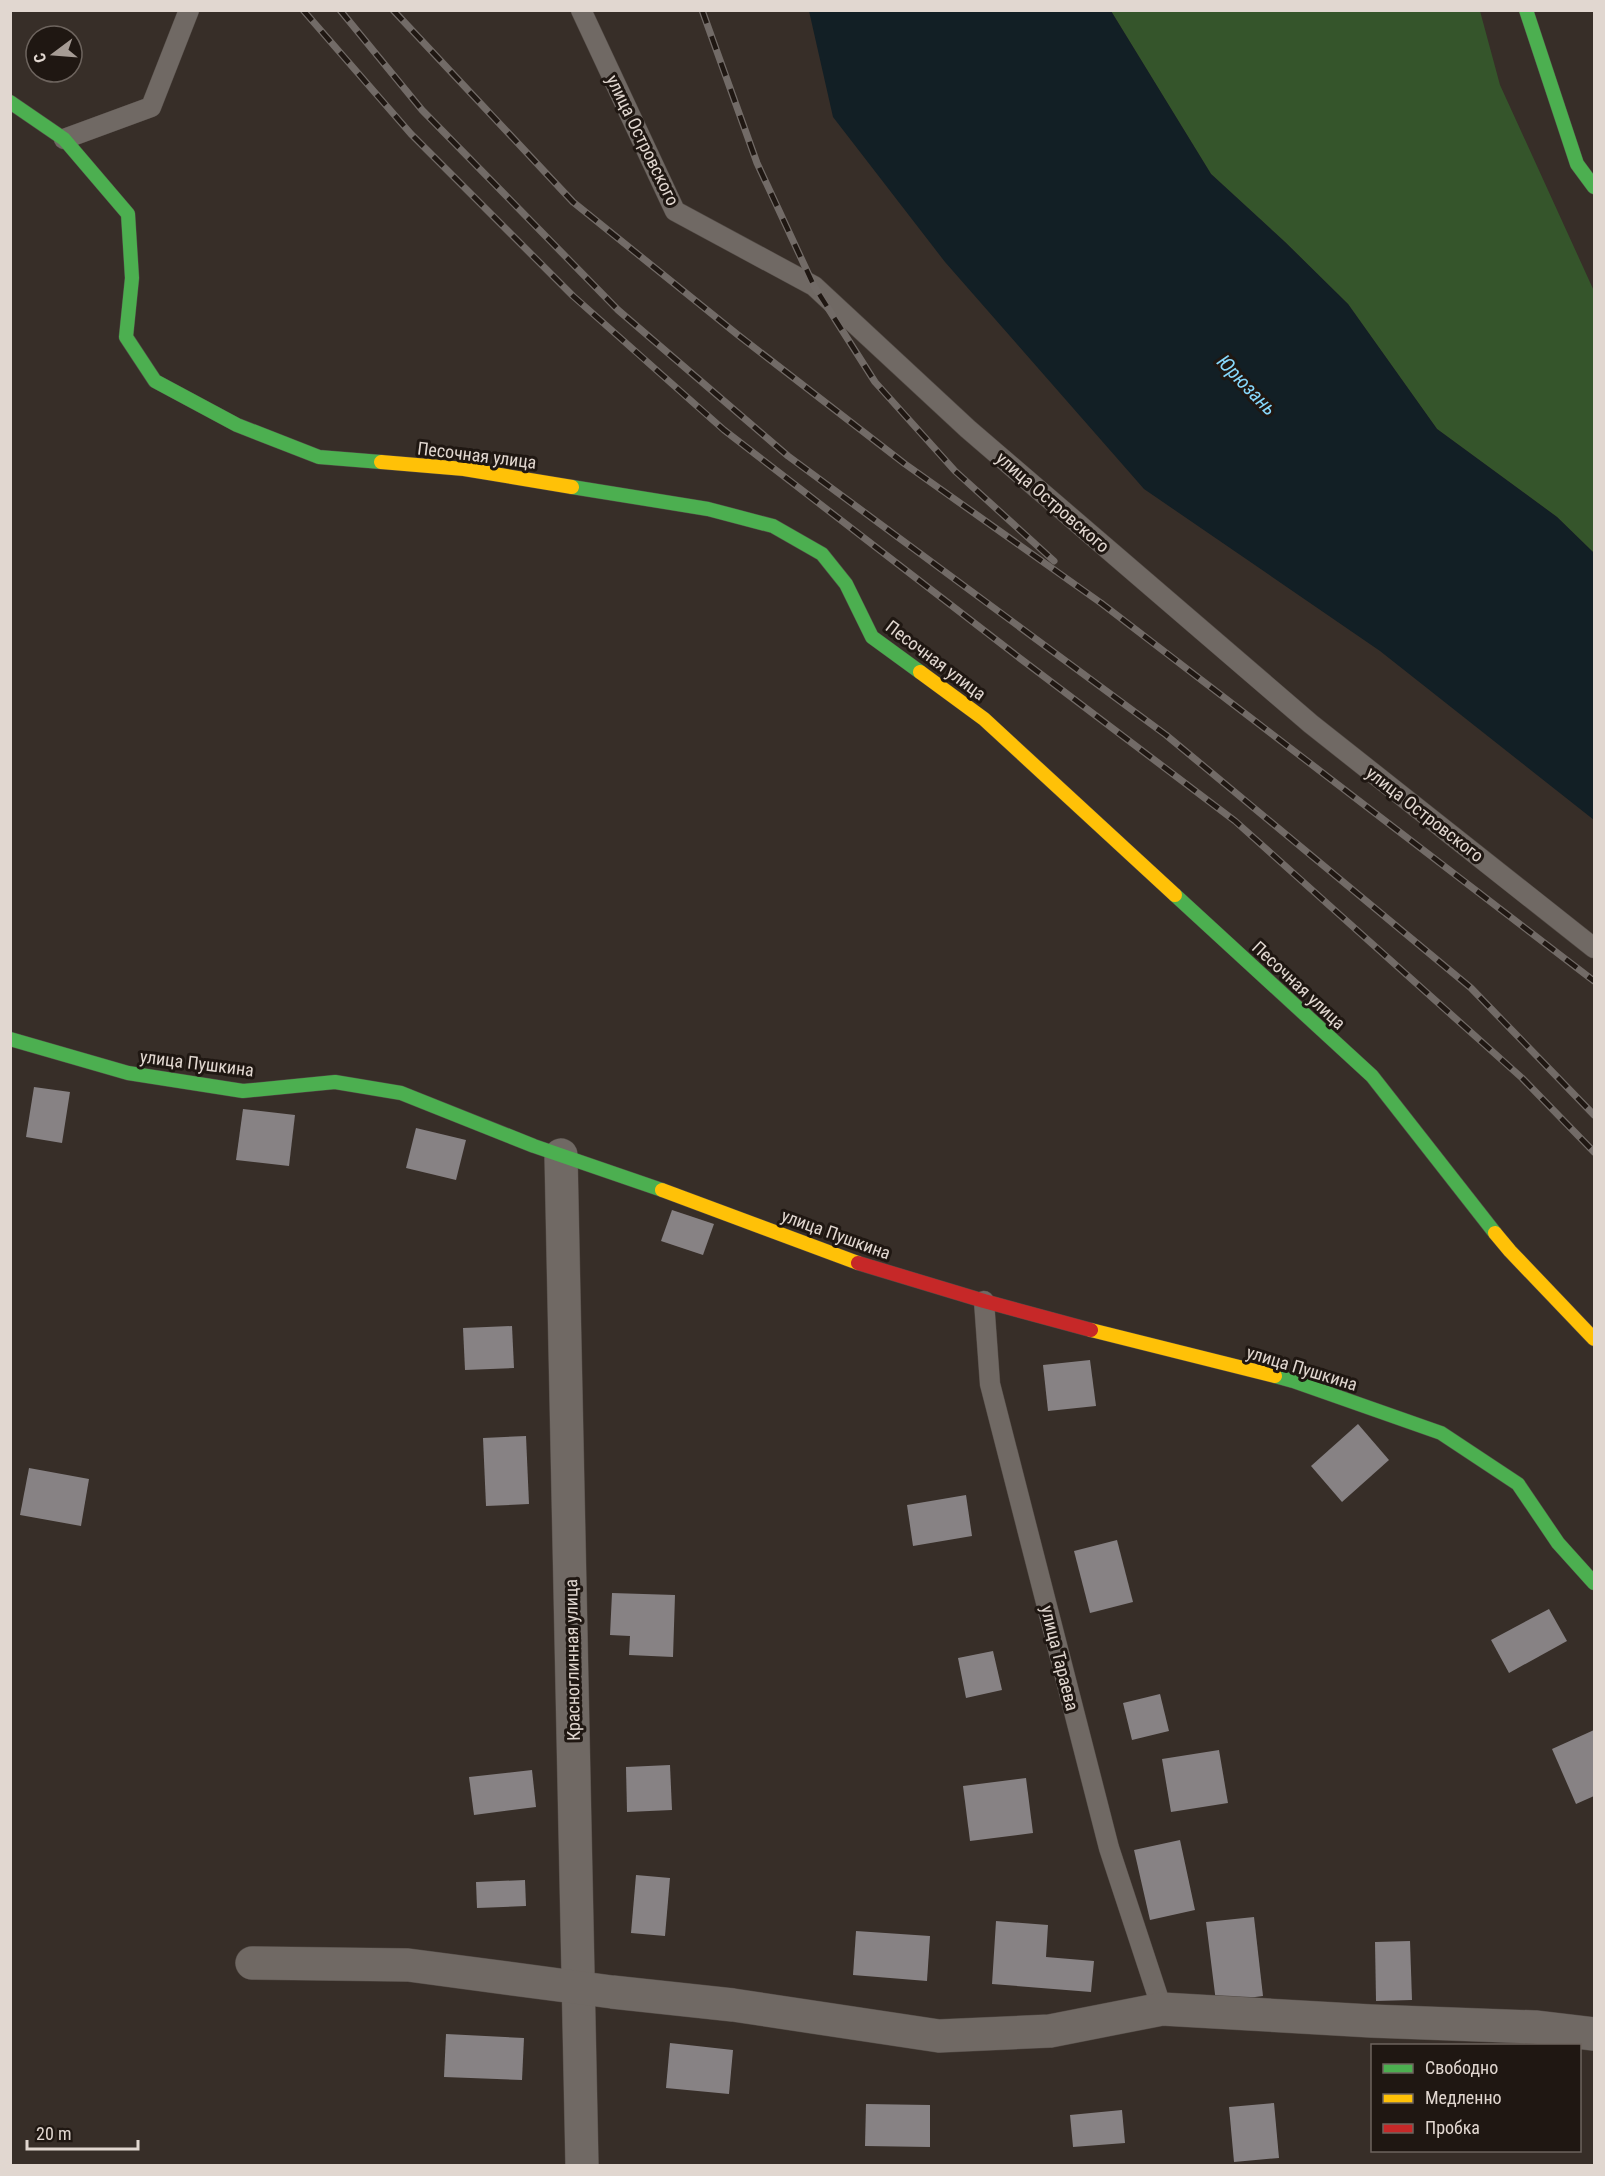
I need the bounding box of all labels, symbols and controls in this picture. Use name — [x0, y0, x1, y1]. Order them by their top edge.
north arrow — [24, 24, 84, 84]
text: С — [30, 51, 50, 65]
street label: улица Островского — [602, 71, 684, 209]
water label: Юрюзань — [1212, 350, 1282, 420]
street label: Песочная улица — [416, 437, 538, 473]
street label: улица Островского — [992, 447, 1114, 557]
street label: Песочная улица — [882, 616, 990, 704]
street label: улица Островского — [1362, 762, 1488, 866]
street label: Песочная улица — [1248, 936, 1350, 1034]
street label: улица Пушкина — [139, 1046, 255, 1080]
street label: улица Пушкина — [779, 1205, 893, 1263]
street label: улица Пушкина — [1244, 1341, 1360, 1395]
street label: Красноглинная улица — [560, 1579, 584, 1741]
street label: улица Тараева — [1037, 1603, 1083, 1713]
legend — [1371, 2044, 1581, 2152]
text: Свободно — [1425, 2057, 1498, 2078]
text: Медленно — [1425, 2087, 1502, 2108]
scale bar — [27, 2113, 138, 2151]
text: Пробка — [1425, 2117, 1480, 2138]
text: 20 m — [36, 2123, 71, 2144]

